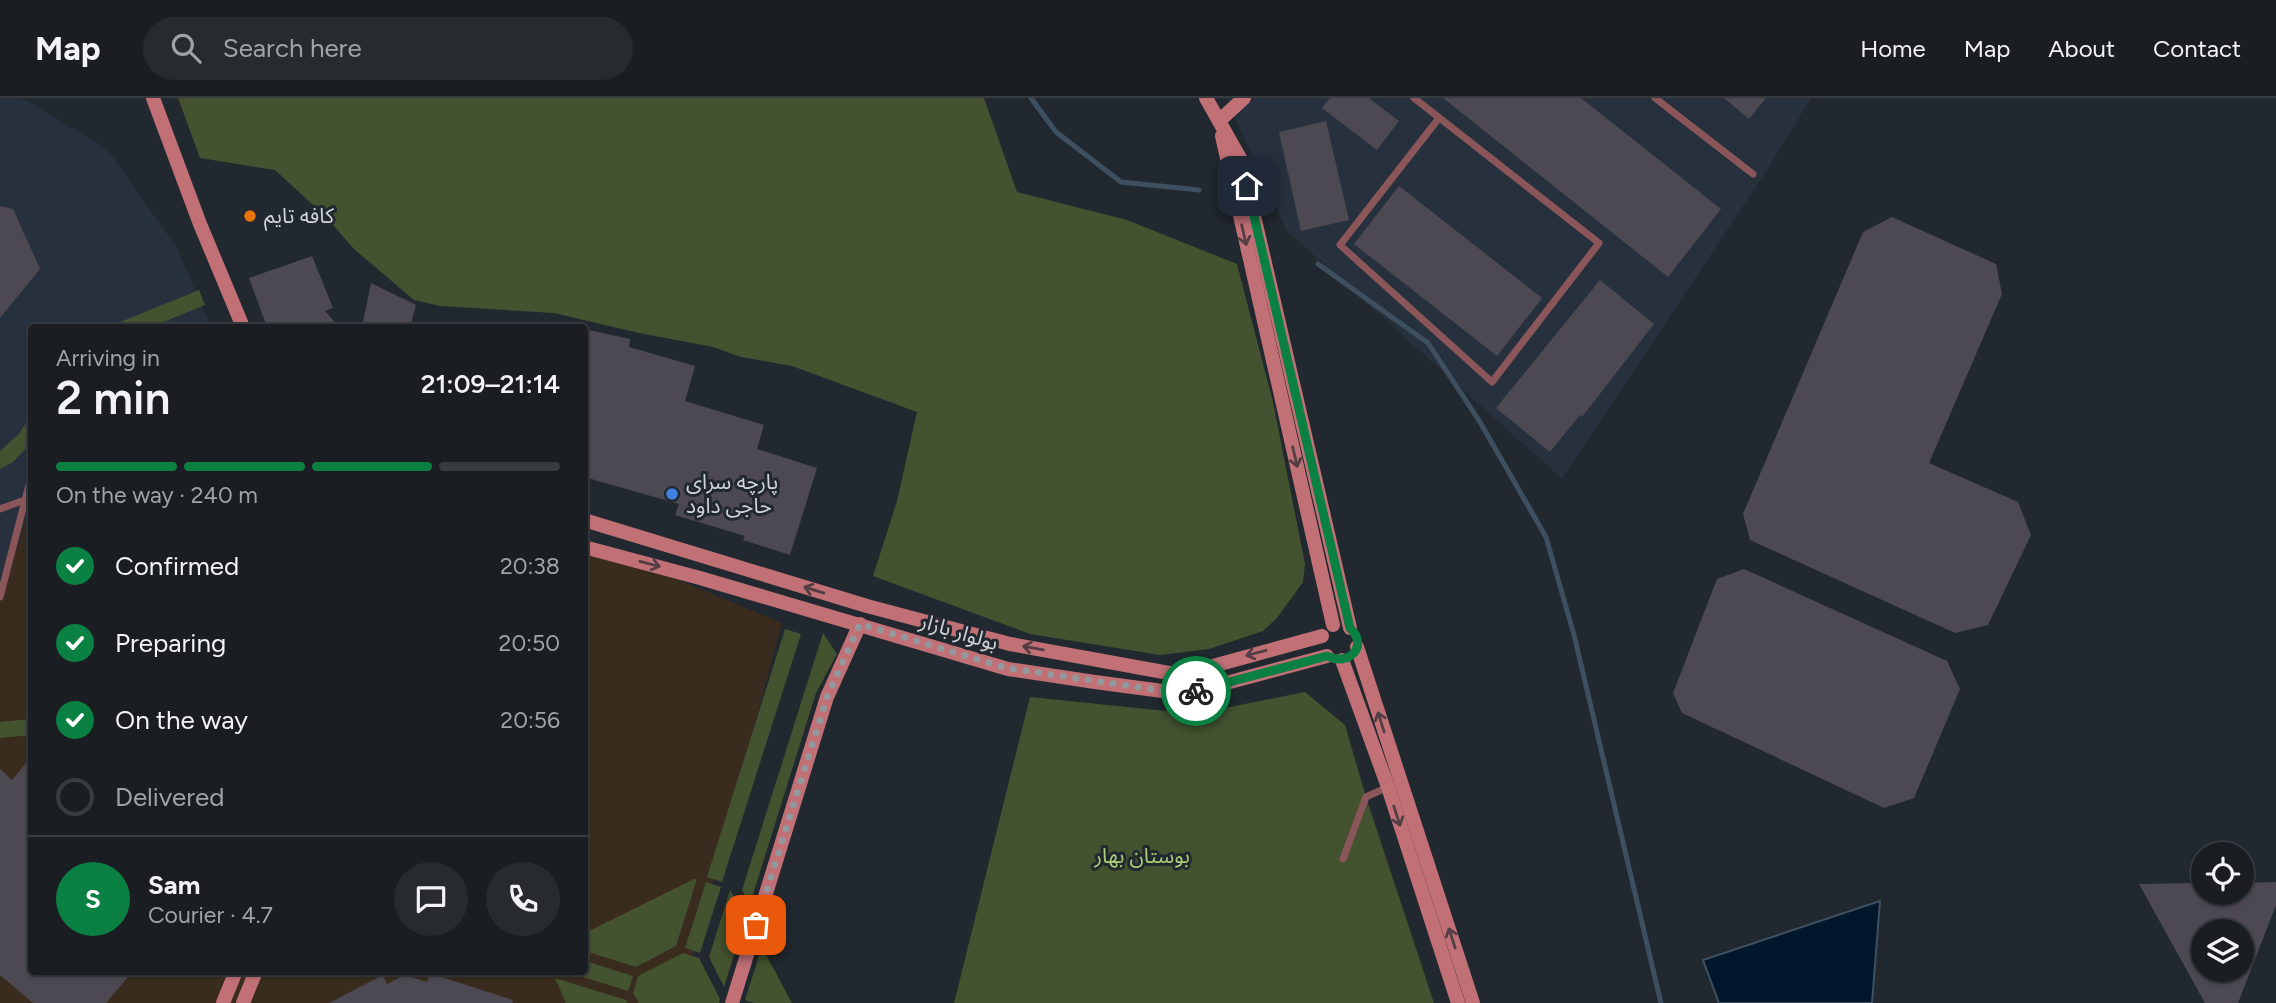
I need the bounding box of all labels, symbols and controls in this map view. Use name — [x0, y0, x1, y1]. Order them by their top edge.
search box — [143, 17, 633, 80]
text: Map — [35, 29, 101, 68]
icon: search — [167, 29, 205, 67]
text: Search here — [223, 32, 362, 64]
text: Home — [1860, 34, 1926, 63]
text: Map — [1964, 34, 2010, 63]
text: About — [2048, 34, 2115, 63]
text: Contact — [2153, 34, 2241, 63]
pin — [1217, 156, 1277, 216]
icon: home — [1228, 167, 1266, 205]
place label: كافه تايم — [264, 203, 334, 231]
marker: كافه تايم — [242, 208, 258, 224]
one-way arrow — [1239, 224, 1252, 246]
text: Arriving in — [56, 344, 160, 372]
text: 21:09–21:14 — [421, 368, 560, 400]
text: 2 min — [56, 370, 171, 426]
one-way arrow — [1288, 445, 1302, 468]
place label: پارچه سرای حاجی داود — [686, 469, 778, 518]
text: On the way · 240 m — [56, 481, 258, 509]
marker: پارچه سرای حاجی داود — [664, 486, 680, 502]
icon: check — [56, 547, 94, 585]
text: Confirmed — [115, 550, 239, 582]
text: 20:38 — [500, 552, 560, 580]
one-way arrow — [639, 559, 661, 572]
one-way arrow — [803, 582, 825, 595]
street label: بولوار بازار — [916, 608, 1001, 655]
icon: check — [56, 624, 94, 662]
text: Preparing — [115, 627, 226, 659]
text: 20:50 — [499, 629, 560, 657]
one-way arrow — [1022, 641, 1045, 655]
one-way arrow — [1245, 647, 1267, 660]
courier — [1161, 656, 1231, 726]
icon: bike — [1177, 672, 1215, 710]
icon: check — [56, 701, 94, 739]
text: On the way — [115, 704, 248, 736]
text: 20:56 — [500, 706, 560, 734]
one-way arrow — [1374, 711, 1387, 733]
text: Delivered — [115, 781, 224, 813]
one-way arrow — [1392, 805, 1404, 827]
map controls — [2191, 842, 2254, 982]
button: locate — [2191, 842, 2254, 905]
park label: بوستان بهار — [1093, 843, 1190, 868]
button: chat — [394, 862, 468, 936]
button: phone — [486, 862, 560, 936]
text: Sam — [148, 869, 200, 901]
text: S — [85, 883, 101, 915]
pin — [726, 895, 786, 955]
text: Courier · 4.7 — [148, 901, 273, 929]
icon: bag — [737, 906, 775, 944]
button: layers — [2191, 919, 2254, 982]
one-way arrow — [1445, 928, 1457, 950]

